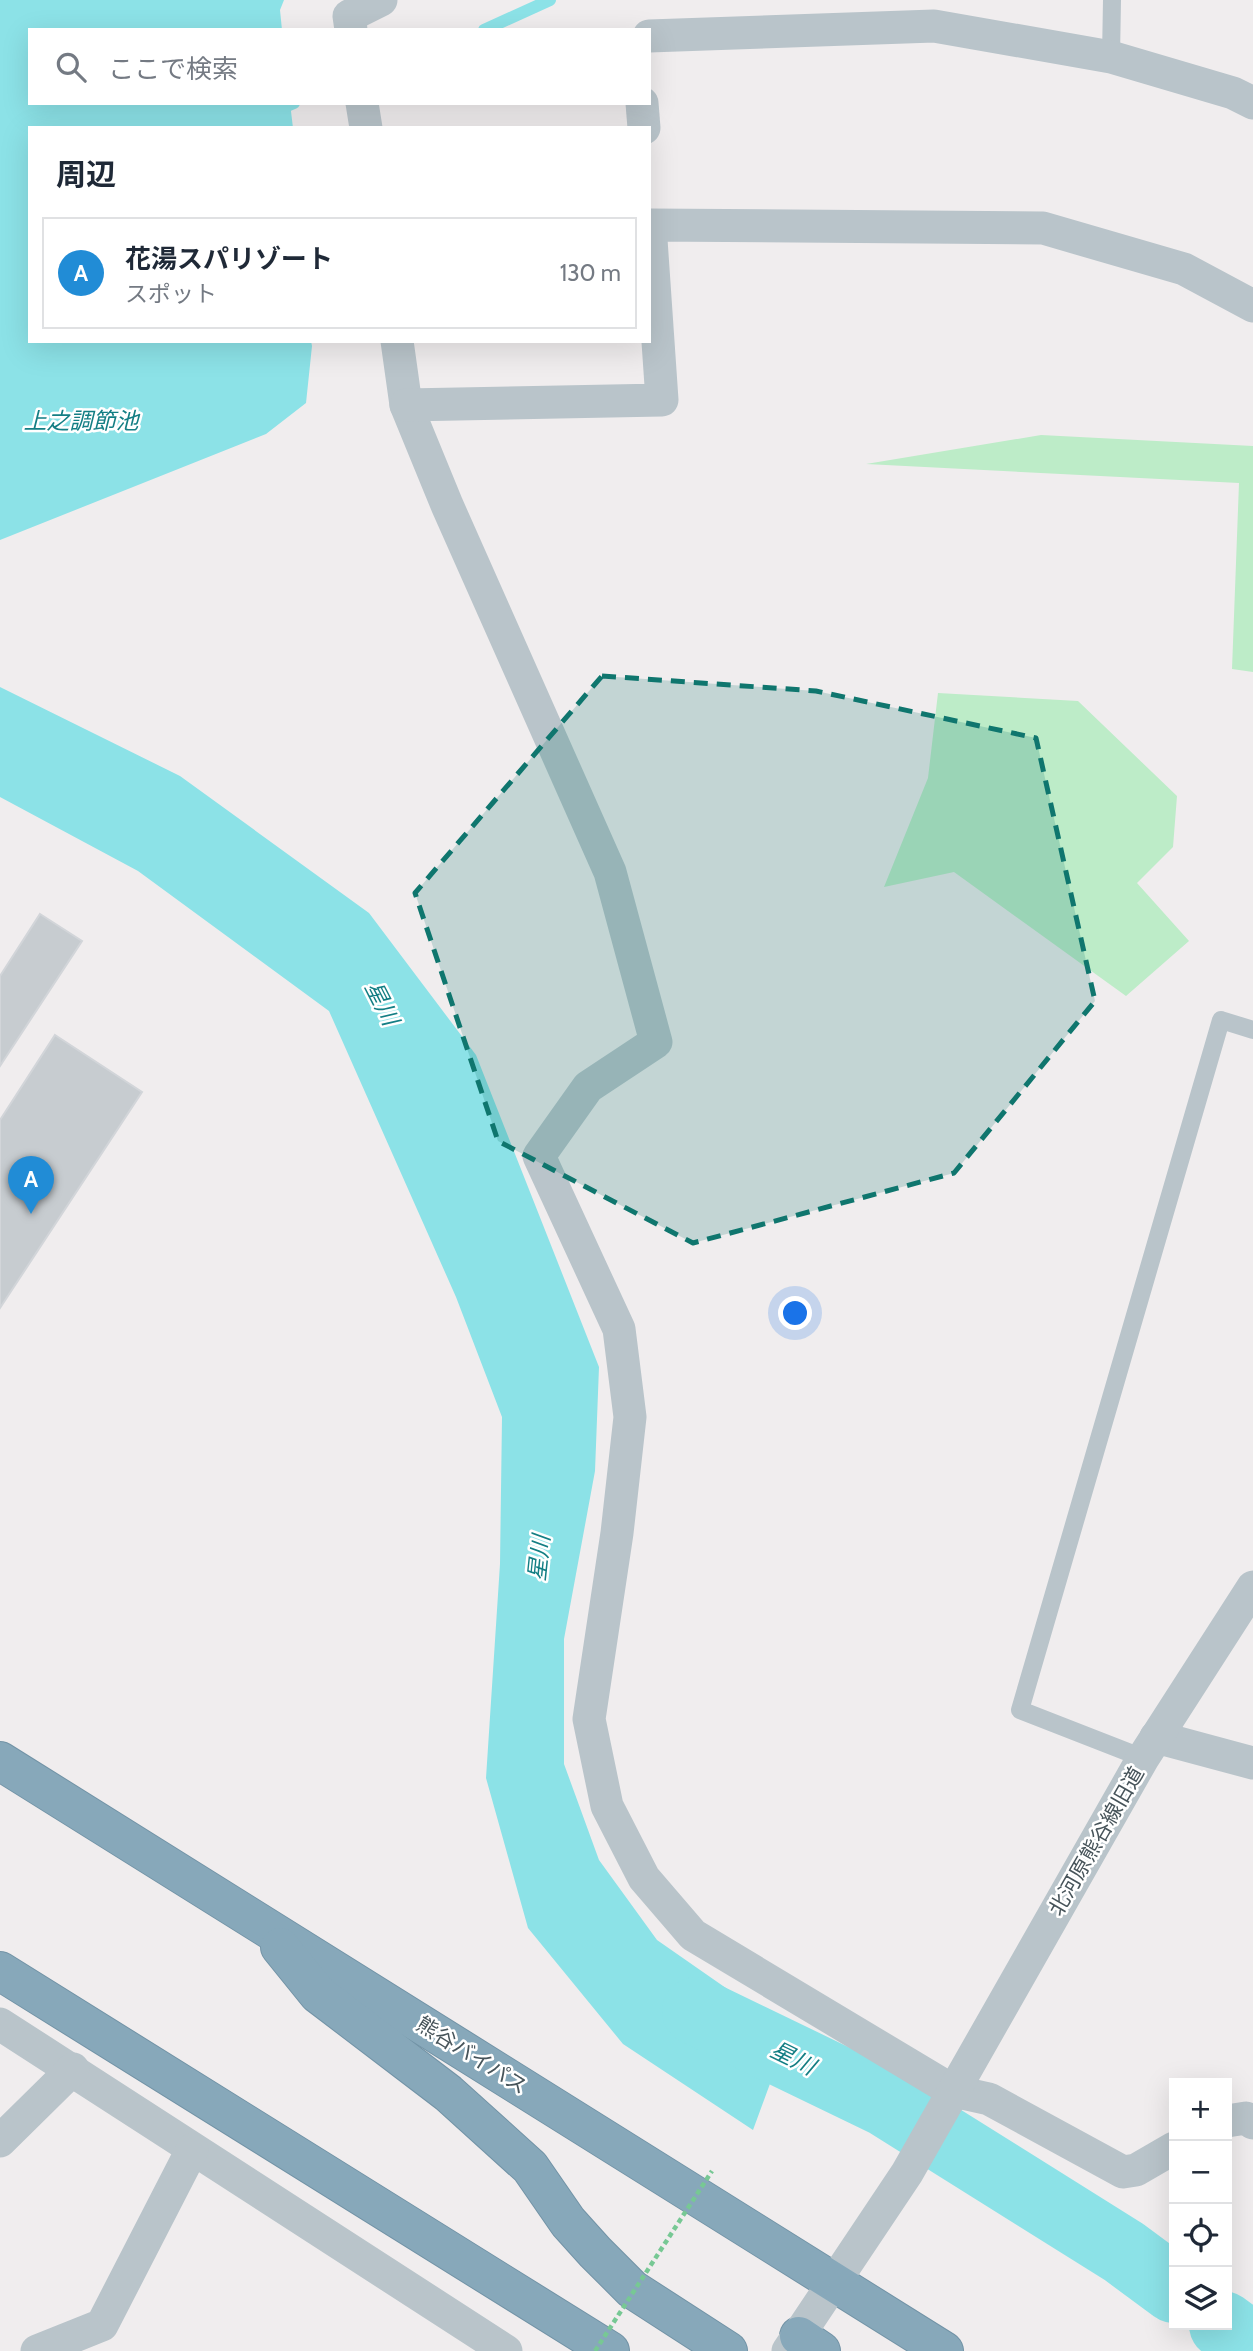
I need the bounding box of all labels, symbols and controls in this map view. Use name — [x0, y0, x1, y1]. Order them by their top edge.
search box — [28, 28, 651, 105]
icon: search — [52, 48, 90, 86]
text: ここで検索 — [108, 53, 238, 85]
text: 周辺 — [56, 156, 116, 193]
text: 花湯スパリゾート — [125, 243, 333, 275]
text: A — [74, 259, 88, 287]
text: 130 m — [560, 259, 621, 287]
text: スポット — [125, 280, 217, 308]
water label: 上之調節池 — [24, 407, 141, 435]
water label: 星川 — [359, 976, 406, 1033]
pin: A — [8, 1156, 54, 1214]
your location — [778, 1296, 812, 1330]
water label: 星川 — [523, 1531, 556, 1582]
street label: 北河原熊谷線旧道 — [1043, 1762, 1149, 1920]
street label: 熊谷バイパス — [412, 2011, 532, 2099]
water label: 星川 — [766, 2035, 823, 2082]
map controls — [1169, 2078, 1232, 2330]
button: + — [1169, 2078, 1232, 2141]
button: − — [1169, 2141, 1232, 2204]
button: locate — [1169, 2204, 1232, 2267]
button: layers — [1169, 2267, 1232, 2330]

